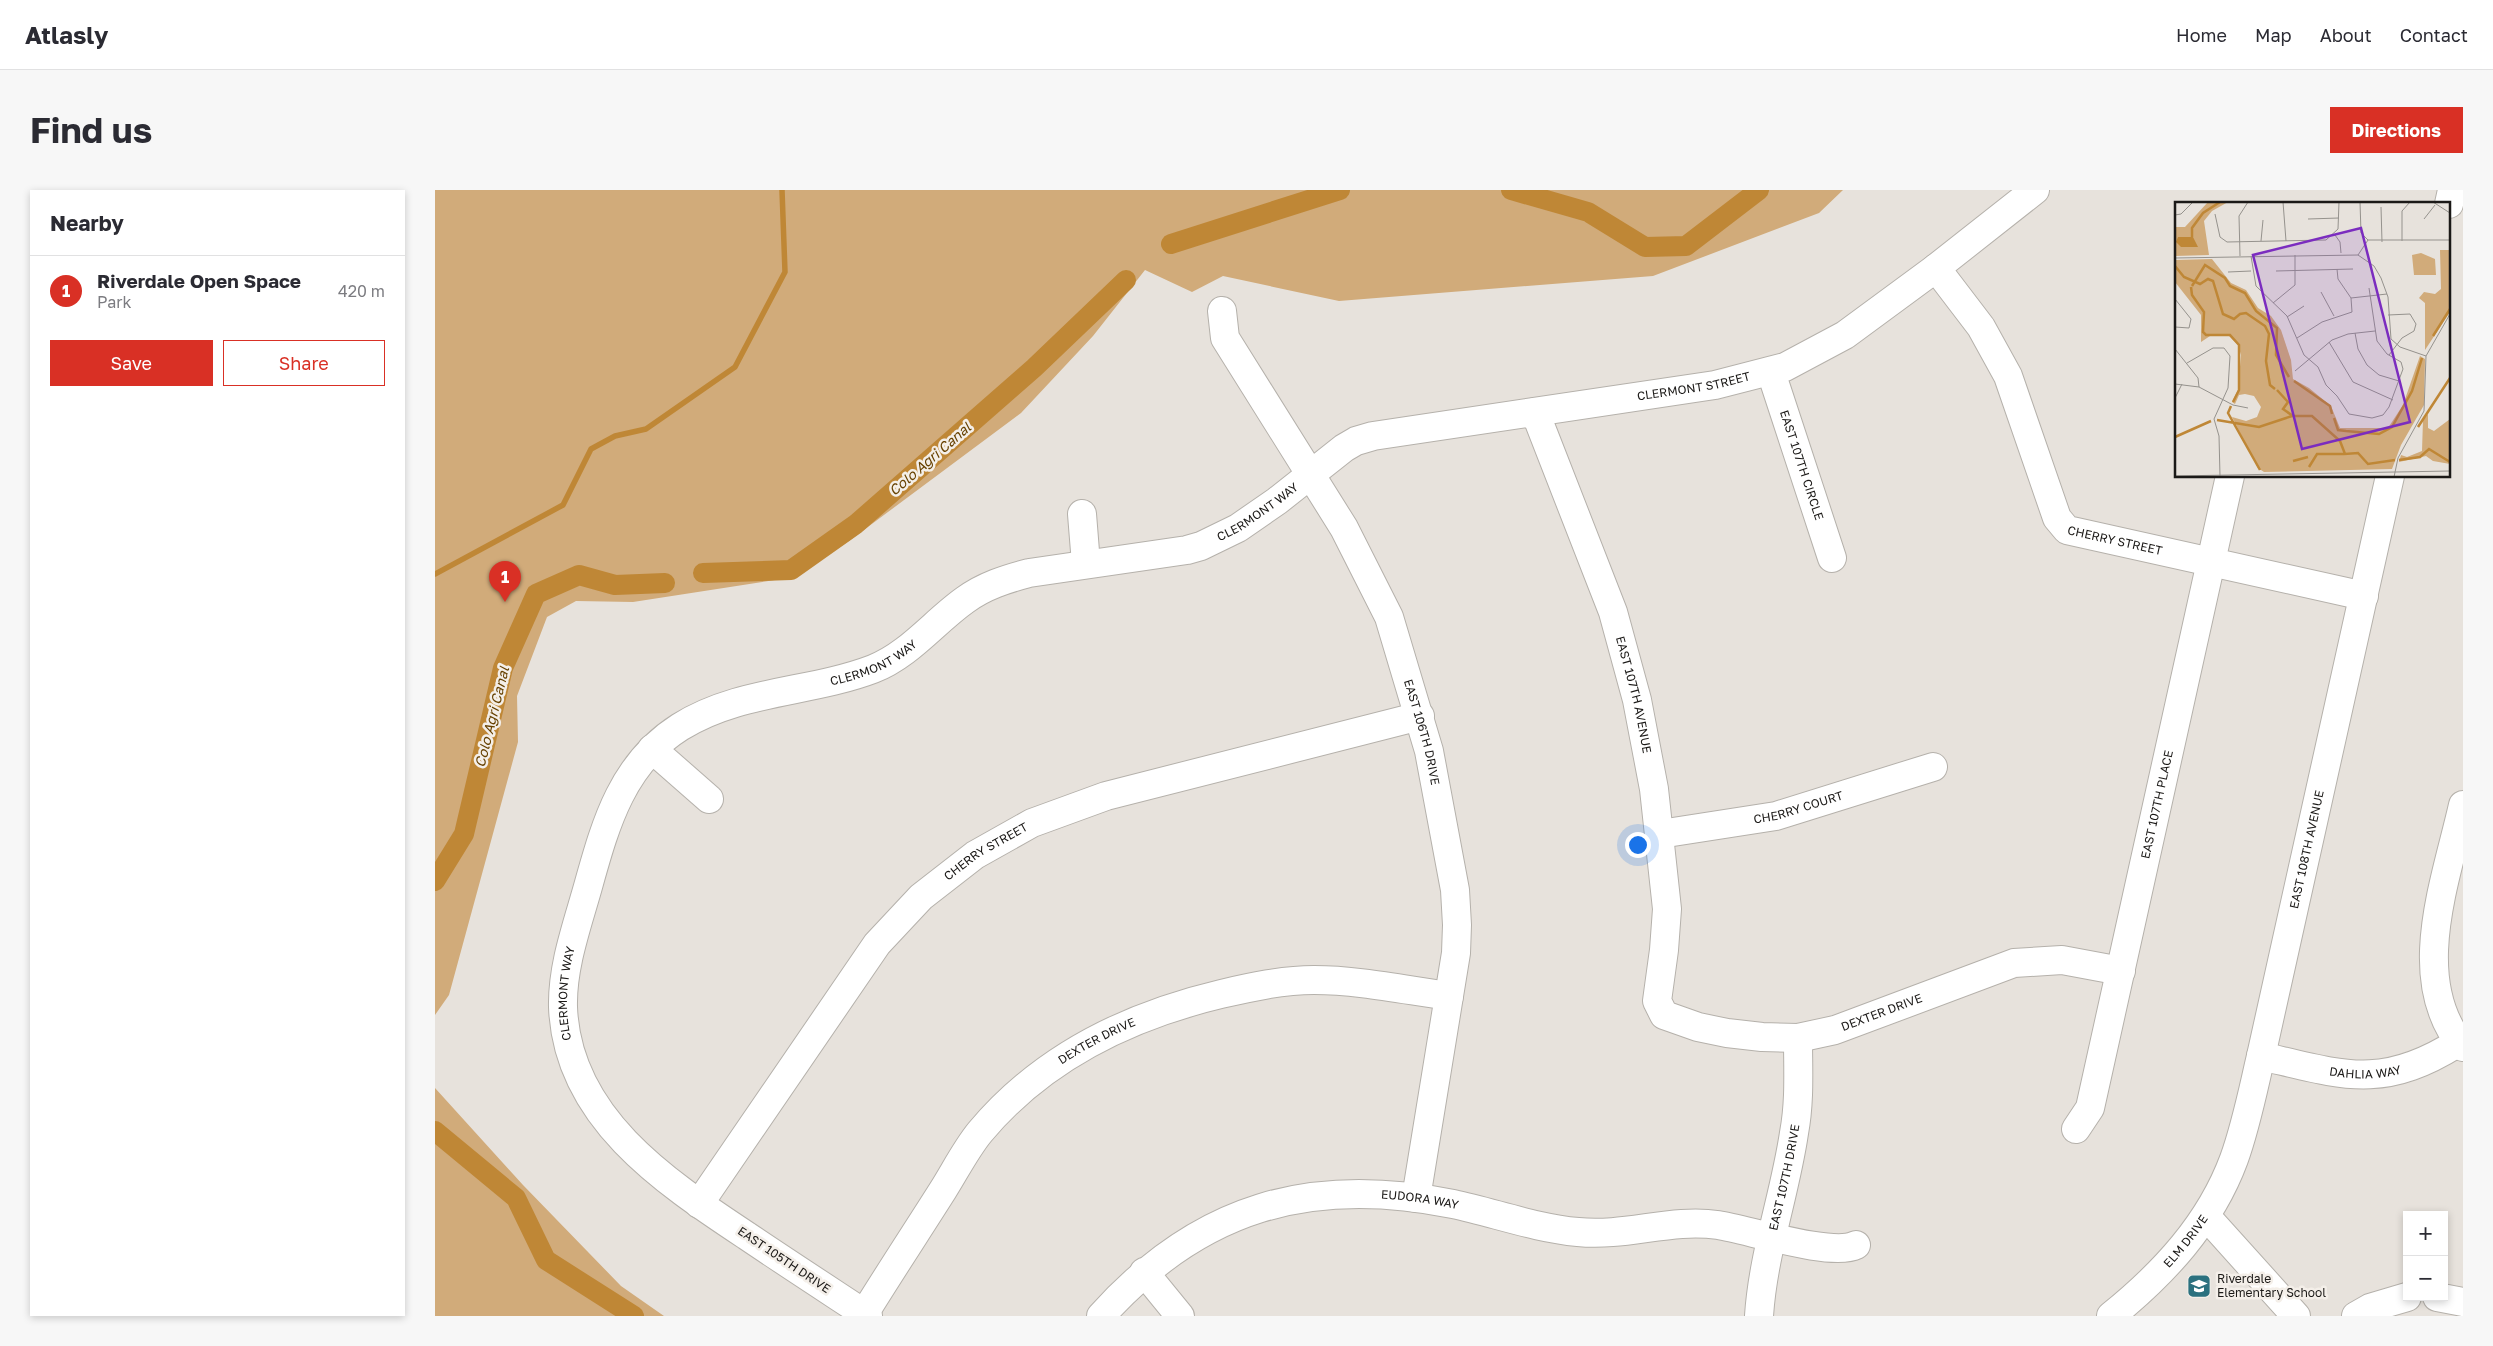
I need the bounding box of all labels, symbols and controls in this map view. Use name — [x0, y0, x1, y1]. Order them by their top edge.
text: Atlasly — [25, 20, 108, 49]
text: Home — [2176, 24, 2227, 46]
text: Map — [2255, 24, 2292, 46]
text: About — [2320, 24, 2372, 46]
text: Contact — [2400, 24, 2468, 46]
button: Directions — [2330, 107, 2463, 153]
text: Find us — [30, 109, 152, 151]
inset map — [2175, 202, 2451, 478]
text: Nearby — [50, 210, 124, 236]
text: Riverdale Open Space — [97, 269, 301, 292]
text: 1 — [62, 281, 70, 301]
text: 420 m — [338, 281, 385, 301]
text: Park — [97, 292, 132, 312]
button: Save — [50, 340, 213, 386]
button: Share — [223, 340, 385, 386]
street label: CLERMONT STREET — [1636, 368, 1752, 404]
street label: EAST 107TH CIRCLE — [1777, 408, 1827, 522]
water label: Colo Agri Canal — [885, 418, 975, 499]
street label: CLERMONT WAY — [1214, 479, 1301, 544]
street label: CHERRY STREET — [2066, 522, 2164, 558]
pin: 1 — [489, 561, 521, 602]
street label: EAST 107TH AVENUE — [1613, 634, 1655, 755]
street label: CLERMONT WAY — [828, 636, 920, 689]
water label: Colo Agri Canal — [471, 664, 512, 769]
street label: EAST 106TH DRIVE — [1401, 677, 1443, 786]
street label: EAST 107TH PLACE — [2137, 749, 2176, 860]
street label: CHERRY COURT — [1752, 787, 1845, 826]
street label: EAST 108TH AVENUE — [2286, 789, 2327, 910]
street label: CHERRY STREET — [941, 819, 1031, 883]
your location — [1625, 832, 1651, 858]
street label: CLERMONT WAY — [555, 945, 578, 1042]
street label: DEXTER DRIVE — [1839, 990, 1924, 1034]
street label: DEXTER DRIVE — [1055, 1014, 1137, 1067]
street label: DAHLIA WAY — [2328, 1062, 2403, 1082]
street label: EAST 107TH DRIVE — [1765, 1123, 1802, 1232]
street label: EUDORA WAY — [1381, 1186, 1460, 1212]
map controls — [2403, 1211, 2448, 1301]
button: + — [2403, 1211, 2448, 1256]
street label: ELM DRIVE — [2160, 1212, 2211, 1270]
street label: EAST 105TH DRIVE — [735, 1223, 834, 1296]
button: − — [2403, 1256, 2448, 1301]
place label: Riverdale Elementary School — [2217, 1271, 2326, 1300]
school or university icon: Riverdale Elementary School — [2186, 1273, 2212, 1299]

